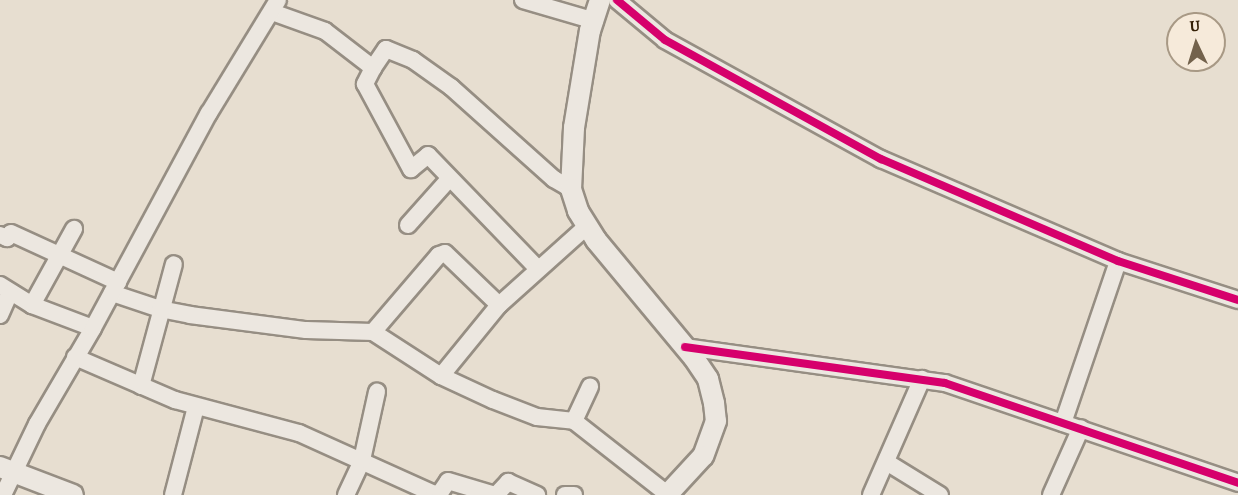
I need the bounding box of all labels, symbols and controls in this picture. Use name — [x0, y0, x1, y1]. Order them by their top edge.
north arrow — [1166, 12, 1226, 72]
text: U — [1189, 15, 1201, 37]

